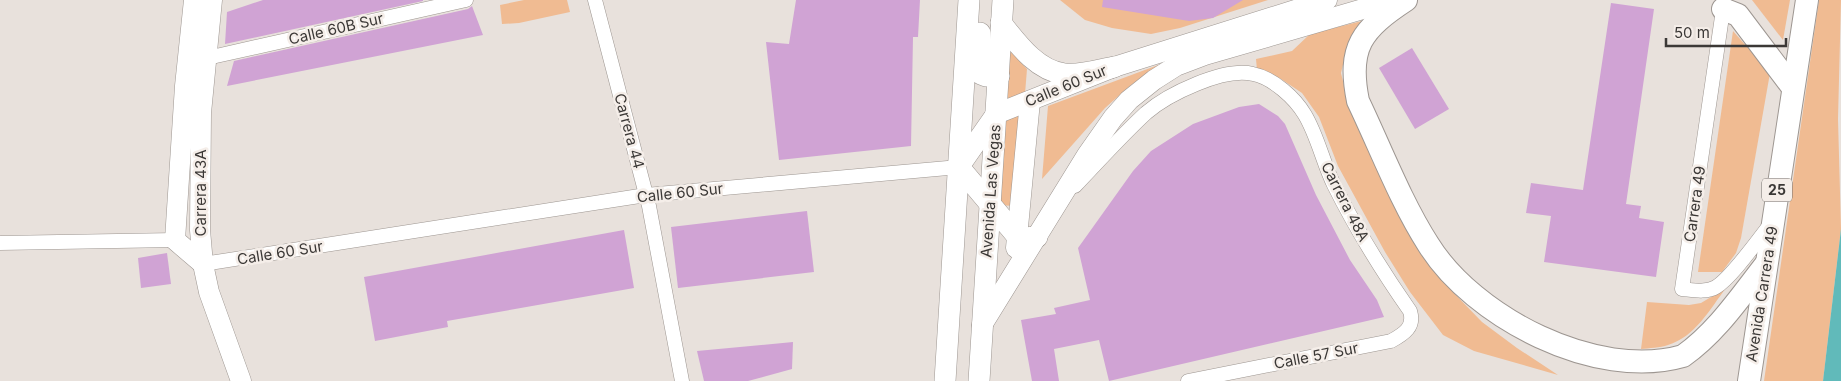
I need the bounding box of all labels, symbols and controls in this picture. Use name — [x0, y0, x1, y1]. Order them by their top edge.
street label: Calle 60B Sur — [287, 8, 385, 49]
scale bar — [1666, 15, 1786, 47]
text: 50 m — [1674, 23, 1710, 42]
street label: Calle 60 Sur — [1022, 60, 1110, 111]
street label: Carrera 44 — [610, 91, 649, 171]
street label: Avenida Las Vegas — [976, 124, 1005, 258]
street label: Carrera 43A — [191, 150, 210, 237]
street label: Carrera 48A — [1317, 159, 1374, 245]
street label: Carrera 49 — [1680, 165, 1709, 243]
street label: Calle 60 Sur — [636, 178, 724, 206]
road number: 25 — [1762, 178, 1792, 202]
street label: Avenida Carrera 49 — [1741, 225, 1782, 363]
street label: Calle 60 Sur — [236, 236, 325, 269]
street label: Calle 57 Sur — [1272, 338, 1360, 373]

